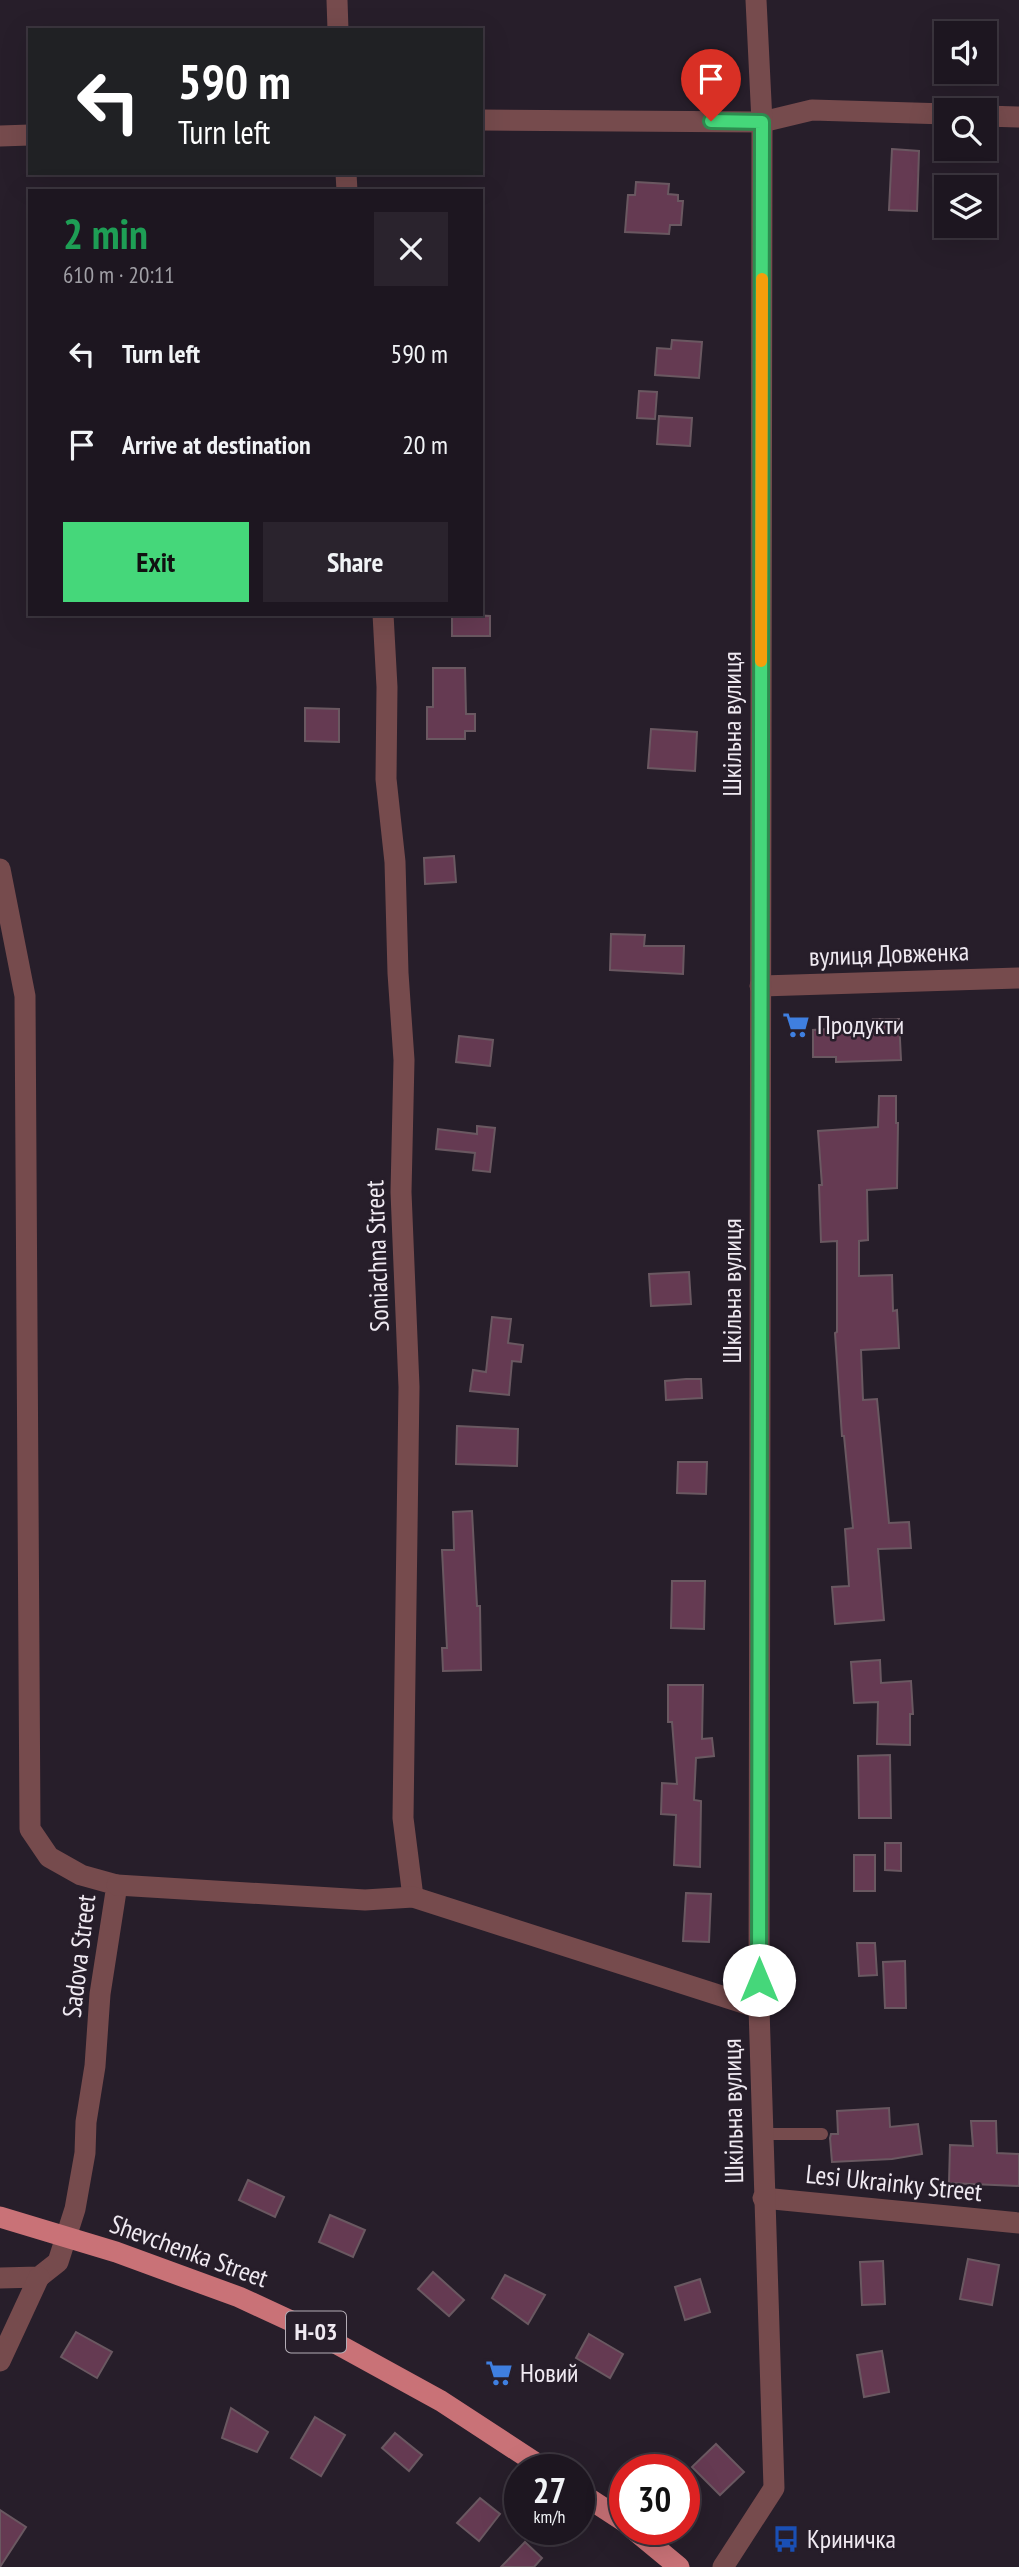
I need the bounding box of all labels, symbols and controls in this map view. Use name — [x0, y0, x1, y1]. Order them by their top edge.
map controls — [934, 21, 997, 238]
button: sound — [934, 21, 997, 84]
text: 590 m — [178, 49, 291, 113]
pin — [681, 49, 741, 121]
icon: left — [63, 56, 154, 147]
icon: arrive — [692, 60, 730, 98]
button: search — [934, 98, 997, 161]
text: Turn left — [178, 111, 270, 153]
button: layers — [934, 175, 997, 238]
text: 2 min — [63, 206, 148, 261]
button: close — [374, 212, 448, 286]
text: 610 m · 20:11 — [63, 260, 175, 289]
icon: left — [63, 335, 101, 373]
text: Turn left — [122, 337, 200, 370]
text: 590 m — [390, 337, 448, 370]
icon: arrive — [63, 426, 101, 464]
text: Arrive at destination — [122, 428, 311, 461]
text: 20 m — [402, 428, 448, 461]
button: Exit — [63, 522, 249, 602]
button: Share — [263, 522, 448, 602]
street label: Шкільна вулиця — [715, 652, 748, 796]
street label: вулиця Довженка — [808, 934, 970, 973]
place label: Продукти — [817, 1008, 904, 1041]
supermarket icon: Продукти — [781, 1010, 811, 1040]
street label: Soniachna Street — [357, 1180, 396, 1332]
street label: Шкільна вулиця — [715, 1219, 748, 1363]
street label: Sadova Street — [55, 1893, 102, 2019]
position arrow — [722, 1943, 796, 2017]
street label: Шкільна вулиця — [715, 2038, 750, 2184]
street label: Lesi Ukrainky Street — [804, 2157, 984, 2208]
street label: Shevchenka Street — [106, 2207, 273, 2294]
road number: Н-03 — [286, 2312, 346, 2353]
place label: Новий — [520, 2356, 578, 2389]
supermarket icon: Новий — [484, 2358, 514, 2388]
speed limit sign: 30 — [609, 2454, 700, 2545]
text: 27 — [533, 2467, 566, 2513]
text: km/h — [534, 2505, 565, 2528]
place label: Криничка — [807, 2522, 896, 2555]
bus stop icon: Криничка — [771, 2524, 801, 2554]

